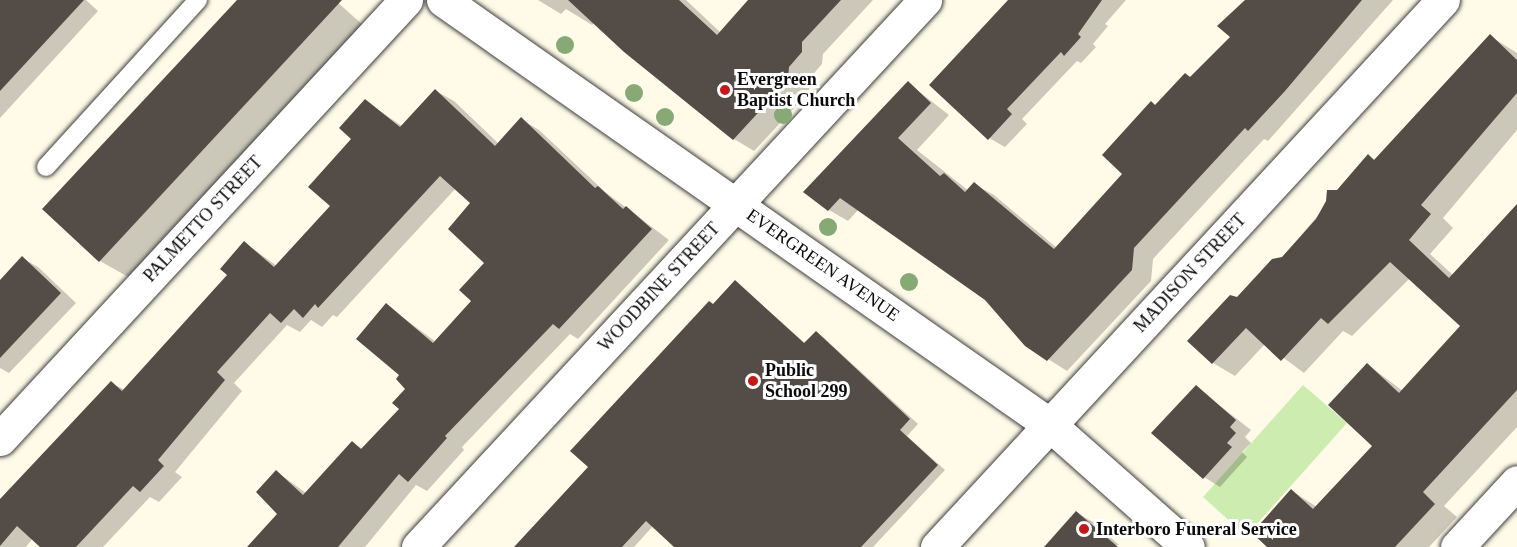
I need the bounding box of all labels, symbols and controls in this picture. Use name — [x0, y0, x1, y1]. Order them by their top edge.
place label: Evergreen Baptist Church — [737, 69, 855, 112]
marker: Evergreen Baptist Church — [718, 83, 732, 97]
street label: PALMETTO STREET — [139, 151, 267, 287]
street label: EVERGREEN AVENUE — [742, 204, 904, 326]
street label: MADISON STREET — [1129, 209, 1251, 337]
street label: WOODBINE STREET — [594, 218, 724, 356]
place label: Public School 299 — [765, 360, 848, 403]
marker: Public School 299 — [746, 374, 760, 388]
place label: Interboro Funeral Service — [1096, 518, 1297, 540]
marker: Interboro Funeral Service — [1077, 522, 1091, 536]

